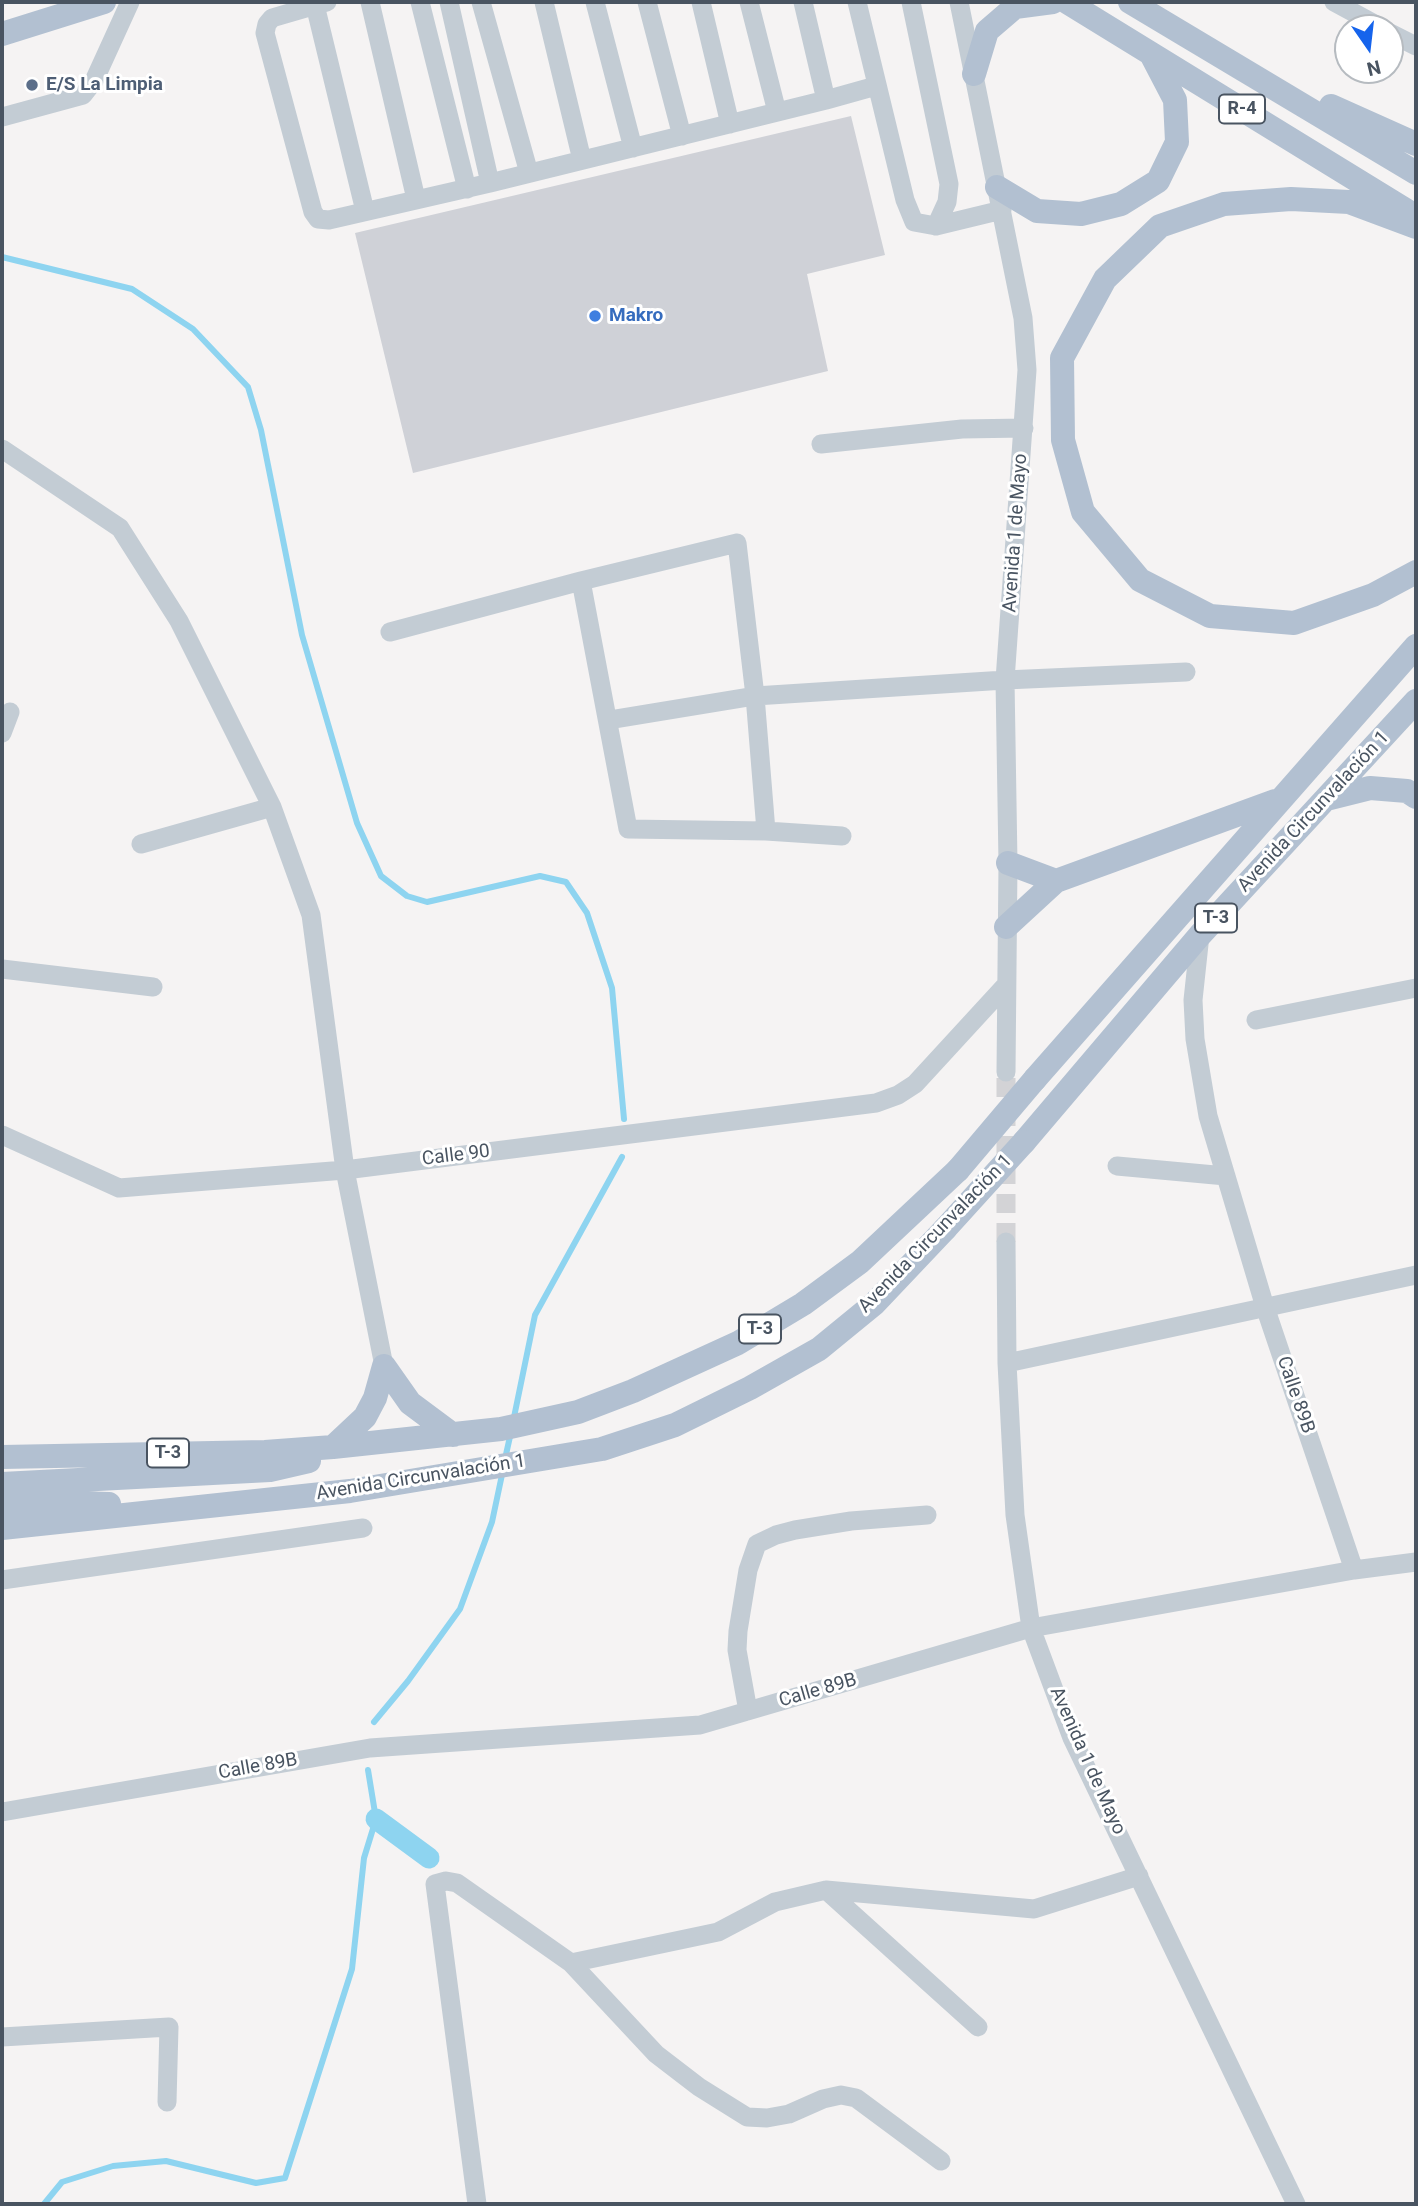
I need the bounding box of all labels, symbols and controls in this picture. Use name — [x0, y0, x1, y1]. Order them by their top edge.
north arrow — [1334, 14, 1404, 84]
text: N — [1364, 55, 1383, 81]
place label: E/S La Limpia — [46, 74, 163, 96]
marker: E/S La Limpia — [24, 77, 40, 93]
road number: R-4 — [1219, 94, 1265, 124]
place label: Makro — [609, 305, 663, 327]
marker: Makro — [587, 308, 603, 324]
street label: Avenida 1 de Mayo — [999, 453, 1033, 613]
street label: Avenida Circunvalación 1 — [1233, 727, 1395, 897]
road number: T-3 — [1195, 903, 1237, 932]
street label: Calle 90 — [421, 1141, 491, 1171]
street label: Avenida Circunvalación 1 — [854, 1150, 1018, 1318]
road number: T-3 — [739, 1314, 781, 1344]
street label: Calle 89B — [1271, 1354, 1319, 1436]
road number: T-3 — [147, 1438, 189, 1468]
street label: Avenida Circunvalación 1 — [315, 1450, 527, 1506]
street label: Calle 89B — [776, 1669, 860, 1713]
street label: Avenida 1 de Mayo — [1044, 1684, 1130, 1838]
street label: Calle 89B — [217, 1749, 299, 1785]

